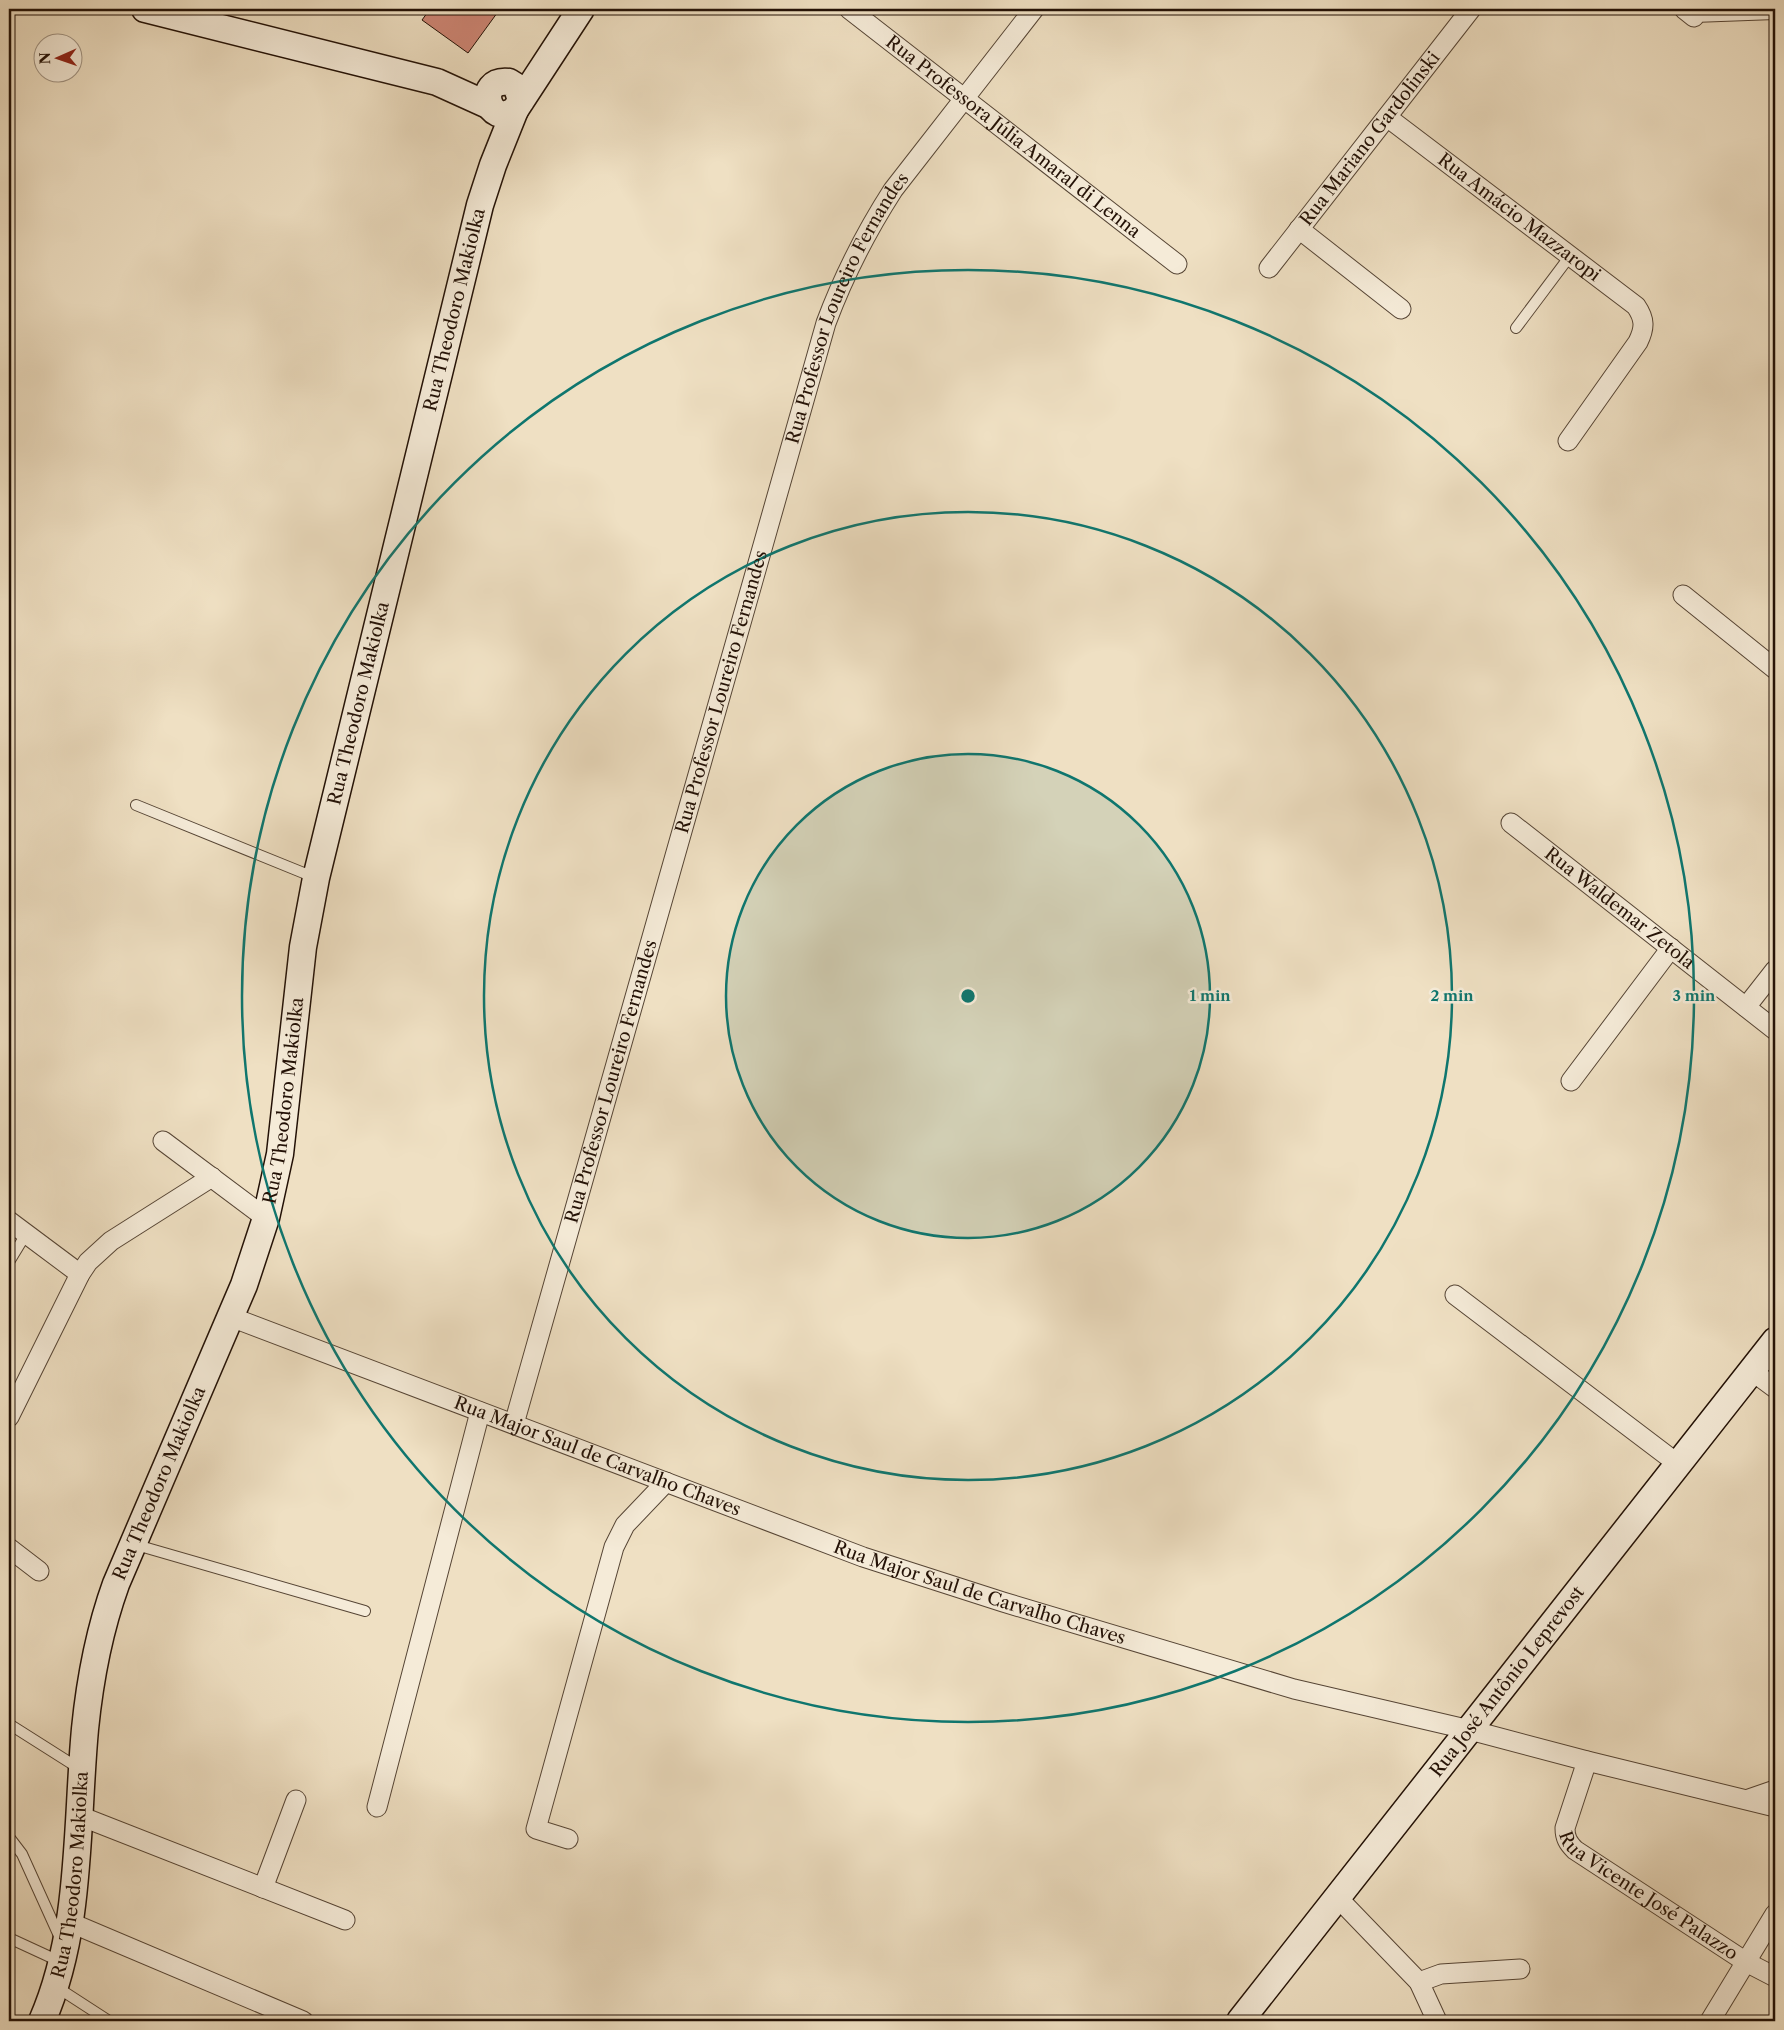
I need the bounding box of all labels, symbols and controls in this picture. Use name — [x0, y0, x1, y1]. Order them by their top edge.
street label: Rua Professora Júlia Amaral di Lenna — [882, 31, 1145, 243]
north arrow — [32, 32, 82, 82]
street label: Rua Mariano Gardolinski — [1295, 47, 1445, 230]
text: N — [36, 52, 54, 65]
street label: Rua Amácio Mazzaropi — [1433, 149, 1605, 286]
street label: Rua Professor Loureiro Fernandes — [781, 168, 913, 446]
street label: Rua Theodoro Makiolka — [419, 205, 490, 414]
street label: Rua Professor Loureiro Fernandes — [671, 548, 772, 836]
street label: Rua Theodoro Makiolka — [323, 599, 394, 807]
street label: Rua Waldemar Zetola — [1540, 843, 1699, 974]
street label: Rua Professor Loureiro Fernandes — [560, 937, 662, 1226]
text: 1 min — [1189, 986, 1231, 1005]
text: 2 min — [1430, 986, 1474, 1005]
text: 3 min — [1673, 986, 1716, 1005]
centre of rings — [959, 987, 977, 1005]
street label: Rua Theodoro Makiolka — [258, 996, 308, 1206]
street label: Rua Theodoro Makiolka — [108, 1383, 210, 1583]
street label: Rua Major Saul de Carvalho Chaves — [451, 1392, 744, 1521]
street label: Rua Major Saul de Carvalho Chaves — [831, 1536, 1128, 1649]
street label: Rua José Antônio Leprevost — [1425, 1581, 1589, 1781]
street label: Rua Theodoro Makiolka — [47, 1770, 93, 1981]
street label: Rua Vicente José Palazzo — [1554, 1828, 1742, 1965]

